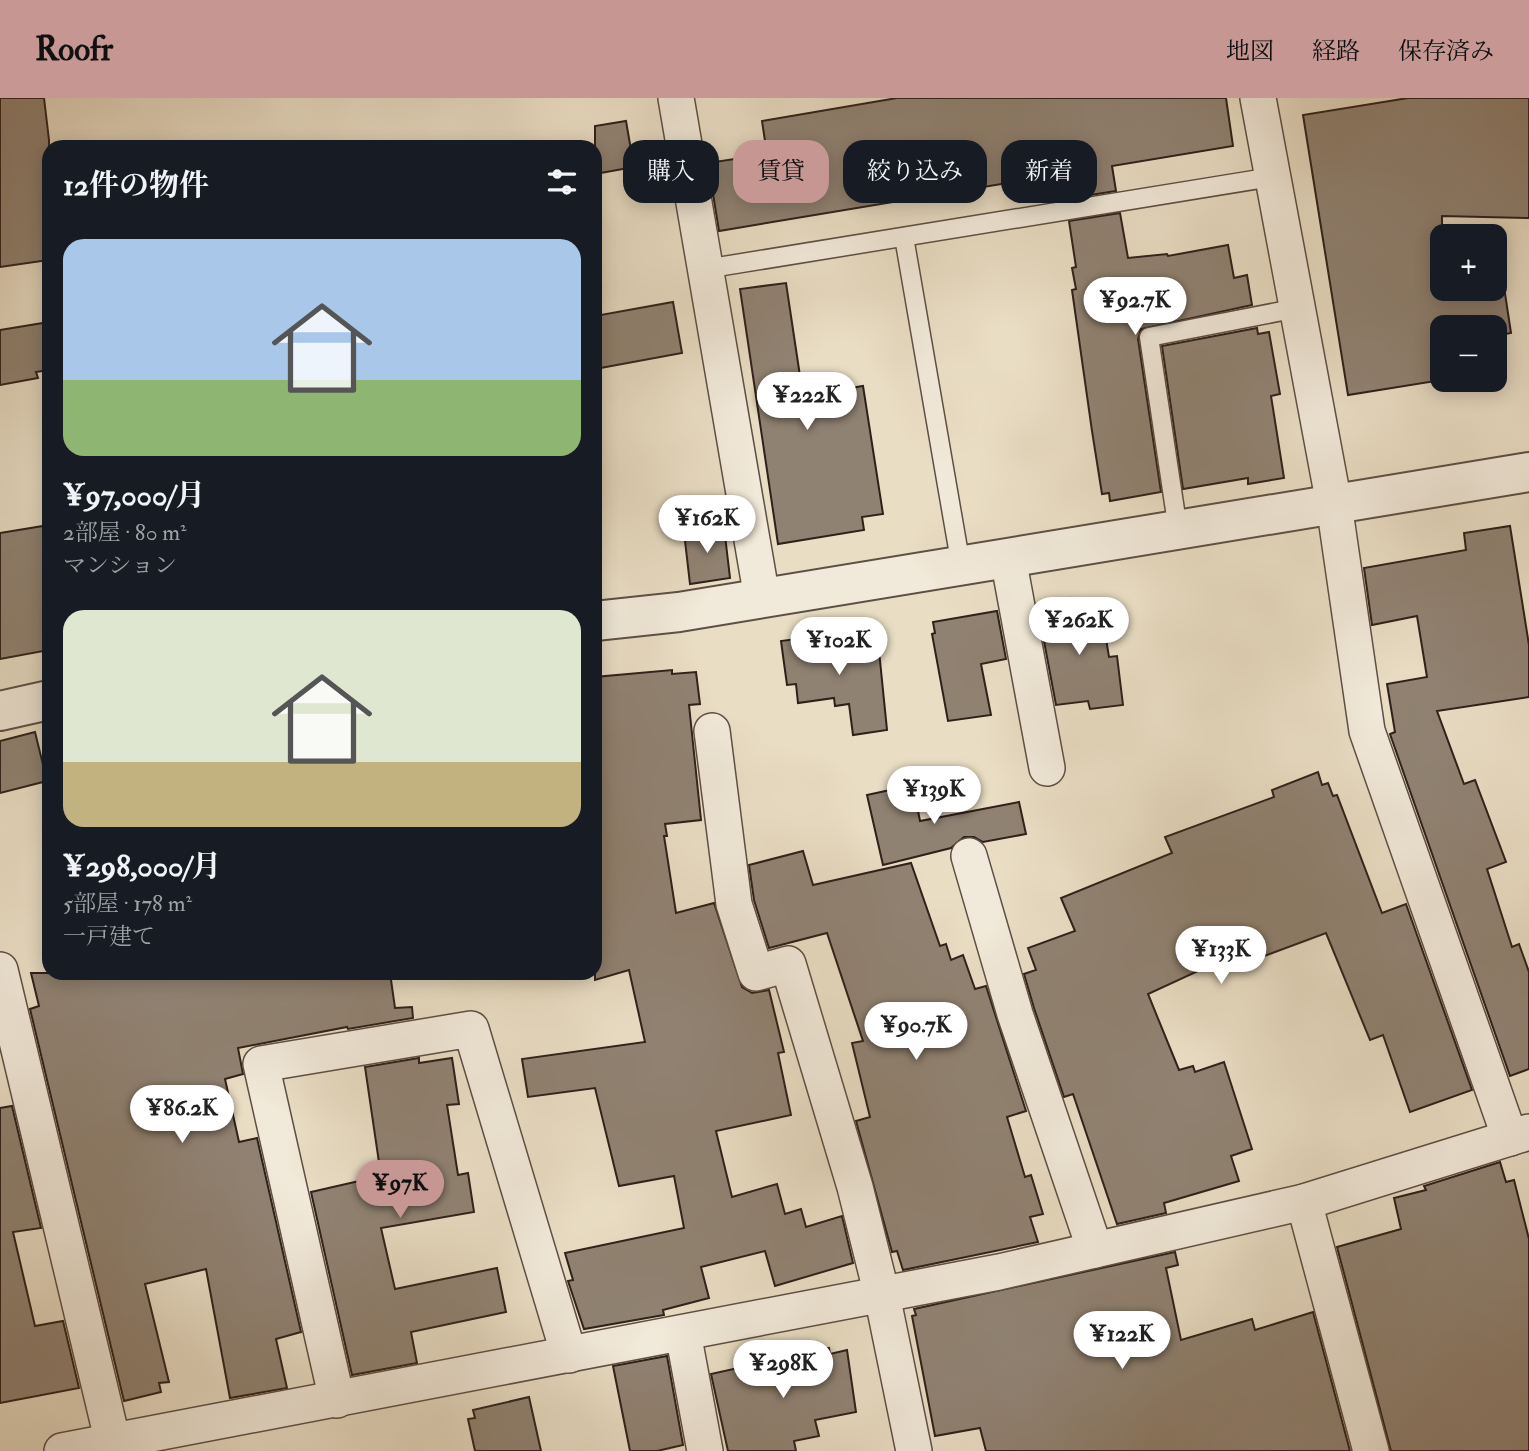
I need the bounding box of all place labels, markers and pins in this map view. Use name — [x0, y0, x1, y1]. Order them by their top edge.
pin: ¥92.7K — [1078, 278, 1192, 337]
pin: ¥222K — [758, 372, 856, 432]
pin: ¥162K — [658, 496, 756, 555]
pin: ¥262K — [1030, 598, 1128, 657]
pin: ¥102K — [790, 618, 888, 677]
pin: ¥139K — [885, 766, 983, 826]
pin: ¥133K — [1172, 926, 1270, 986]
pin: ¥90.7K — [859, 1002, 973, 1062]
pin: ¥86.2K — [125, 1086, 239, 1145]
pin: ¥97K — [359, 1160, 441, 1220]
pin: ¥122K — [1073, 1312, 1171, 1371]
pin: ¥298K — [734, 1340, 832, 1400]

